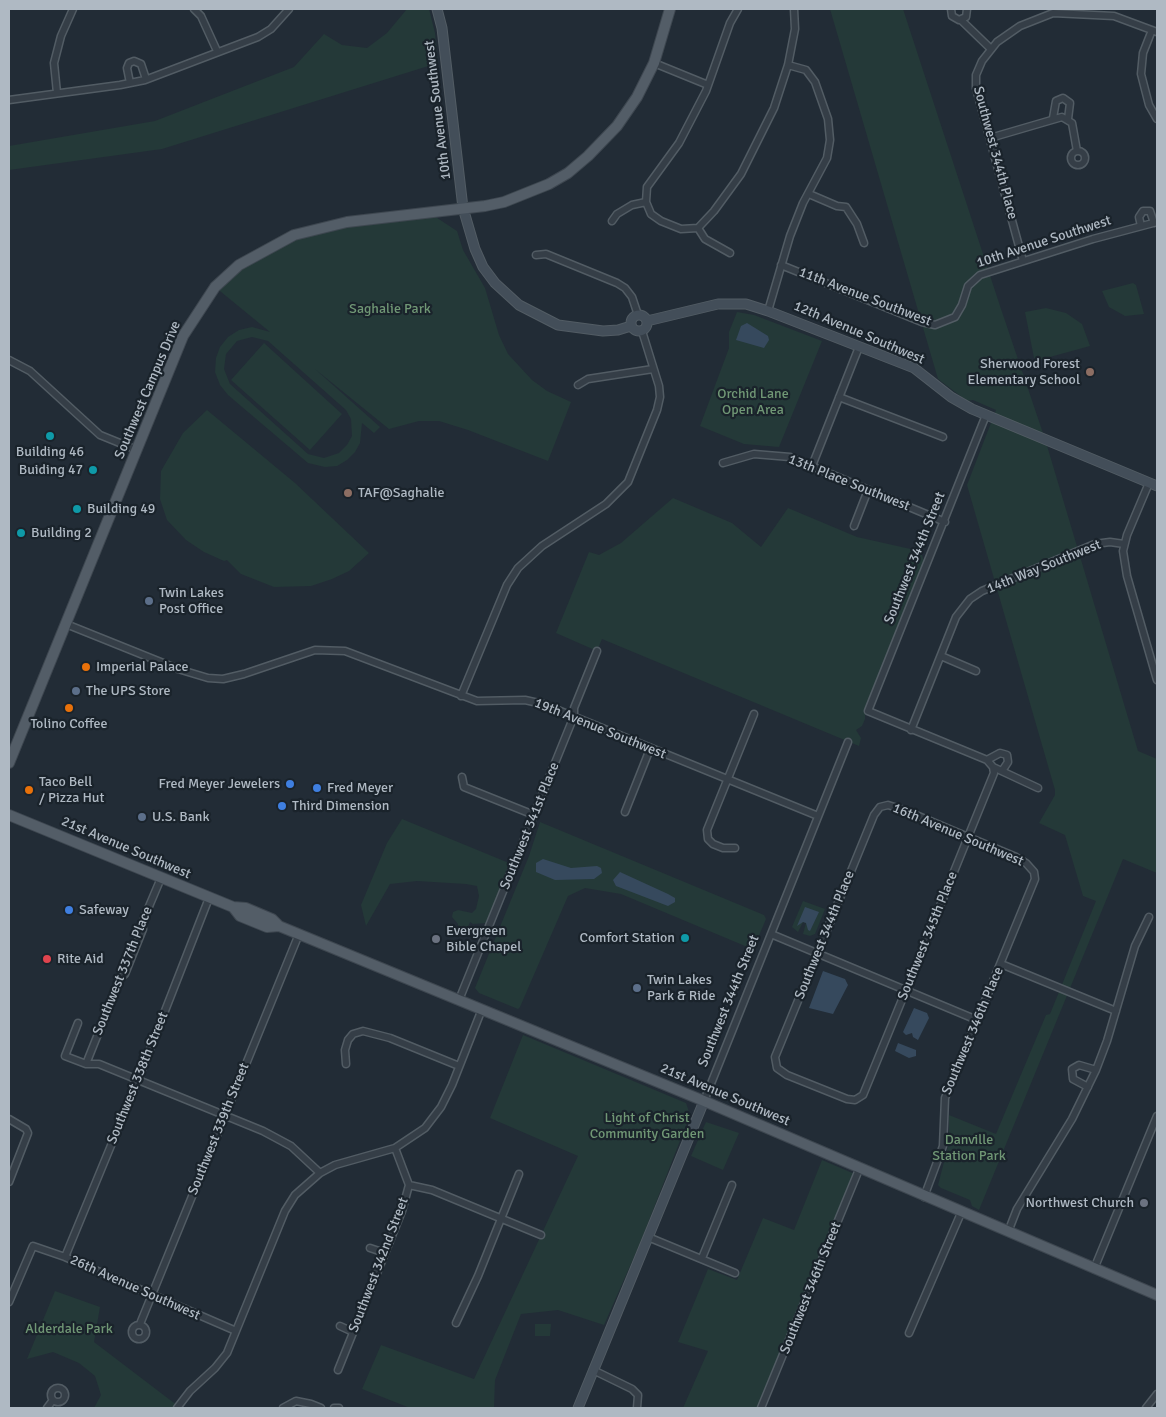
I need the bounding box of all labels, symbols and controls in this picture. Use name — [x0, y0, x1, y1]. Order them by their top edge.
street label: 10th Avenue Southwest — [421, 39, 455, 181]
street label: Southwest 344th Place — [969, 85, 1021, 221]
street label: 10th Avenue Southwest — [975, 212, 1113, 272]
street label: 11th Avenue Southwest — [796, 264, 934, 330]
street label: 12th Avenue Southwest — [791, 298, 927, 368]
park label: Saghalie Park — [349, 301, 431, 317]
street label: Southwest Campus Drive — [111, 318, 185, 462]
place label: Sherwood Forest Elementary School — [967, 356, 1080, 388]
marker: Sherwood Forest Elementary School — [1084, 366, 1096, 378]
park label: Orchid Lane Open Area — [717, 386, 789, 418]
marker: Building 46 — [44, 430, 56, 442]
place label: Building 46 — [16, 444, 84, 460]
street label: 13th Place Southwest — [786, 451, 912, 515]
place label: Buiding 47 — [19, 462, 83, 478]
marker: Buiding 47 — [87, 464, 99, 476]
place label: TAF@Saghalie — [358, 485, 444, 501]
marker: TAF@Saghalie — [342, 487, 354, 499]
street label: Southwest 344th Street — [881, 490, 949, 626]
place label: Building 49 — [87, 501, 155, 517]
marker: Building 49 — [71, 503, 83, 515]
place label: Building 2 — [31, 525, 92, 541]
marker: Building 2 — [15, 527, 27, 539]
street label: 14th Way Southwest — [984, 536, 1104, 598]
place label: Twin Lakes Post Office — [159, 585, 224, 618]
marker: Twin Lakes Post Office — [143, 595, 155, 607]
place label: Imperial Palace — [96, 659, 189, 675]
marker: Imperial Palace — [80, 661, 92, 673]
place label: The UPS Store — [86, 683, 170, 699]
marker: The UPS Store — [70, 685, 82, 697]
street label: 19th Avenue Southwest — [532, 695, 668, 763]
marker: Tolino Coffee — [63, 702, 75, 714]
place label: Tolino Coffee — [30, 716, 108, 732]
street label: Southwest 341st Place — [497, 760, 563, 892]
place label: Taco Bell / Pizza Hut — [39, 774, 104, 806]
place label: Fred Meyer Jewelers — [159, 776, 280, 792]
marker: Fred Meyer Jewelers — [284, 778, 296, 790]
place label: Fred Meyer — [327, 780, 393, 796]
marker: Fred Meyer — [311, 782, 323, 794]
marker: Taco Bell / Pizza Hut — [23, 784, 35, 796]
place label: Third Dimension — [292, 798, 389, 814]
marker: Third Dimension — [276, 800, 288, 812]
street label: 16th Avenue Southwest — [890, 800, 1026, 870]
place label: U.S. Bank — [152, 809, 209, 825]
marker: U.S. Bank — [136, 811, 148, 823]
street label: 21st Avenue Southwest — [59, 813, 193, 883]
street label: Southwest 344th Place — [792, 868, 858, 1002]
street label: Southwest 345th Place — [895, 869, 961, 1003]
place label: Safeway — [79, 902, 129, 918]
marker: Safeway — [63, 904, 75, 916]
street label: Southwest 337th Place — [90, 904, 156, 1038]
place label: Evergreen Bible Chapel — [446, 923, 521, 956]
place label: Comfort Station — [580, 930, 675, 946]
marker: Comfort Station — [679, 932, 691, 944]
marker: Evergreen Bible Chapel — [430, 933, 442, 945]
street label: Southwest 344th Street — [695, 933, 763, 1069]
place label: Rite Aid — [57, 951, 104, 967]
marker: Rite Aid — [41, 953, 53, 965]
street label: Southwest 346th Place — [939, 965, 1007, 1097]
place label: Twin Lakes Park & Ride — [647, 972, 715, 1004]
marker: Twin Lakes Park & Ride — [631, 982, 643, 994]
street label: Southwest 338th Street — [104, 1010, 172, 1146]
street label: 21st Avenue Southwest — [658, 1060, 792, 1130]
street label: Southwest 339th Street — [185, 1061, 253, 1197]
park label: Light of Christ Community Garden — [590, 1110, 704, 1142]
park label: Danville Station Park — [932, 1132, 1006, 1164]
street label: Southwest 342nd Street — [345, 1195, 413, 1335]
place label: Northwest Church — [1026, 1195, 1134, 1211]
marker: Northwest Church — [1138, 1197, 1150, 1209]
street label: Southwest 346th Street — [777, 1220, 845, 1356]
street label: 26th Avenue Southwest — [67, 1252, 203, 1324]
park label: Alderdale Park — [25, 1321, 113, 1337]

